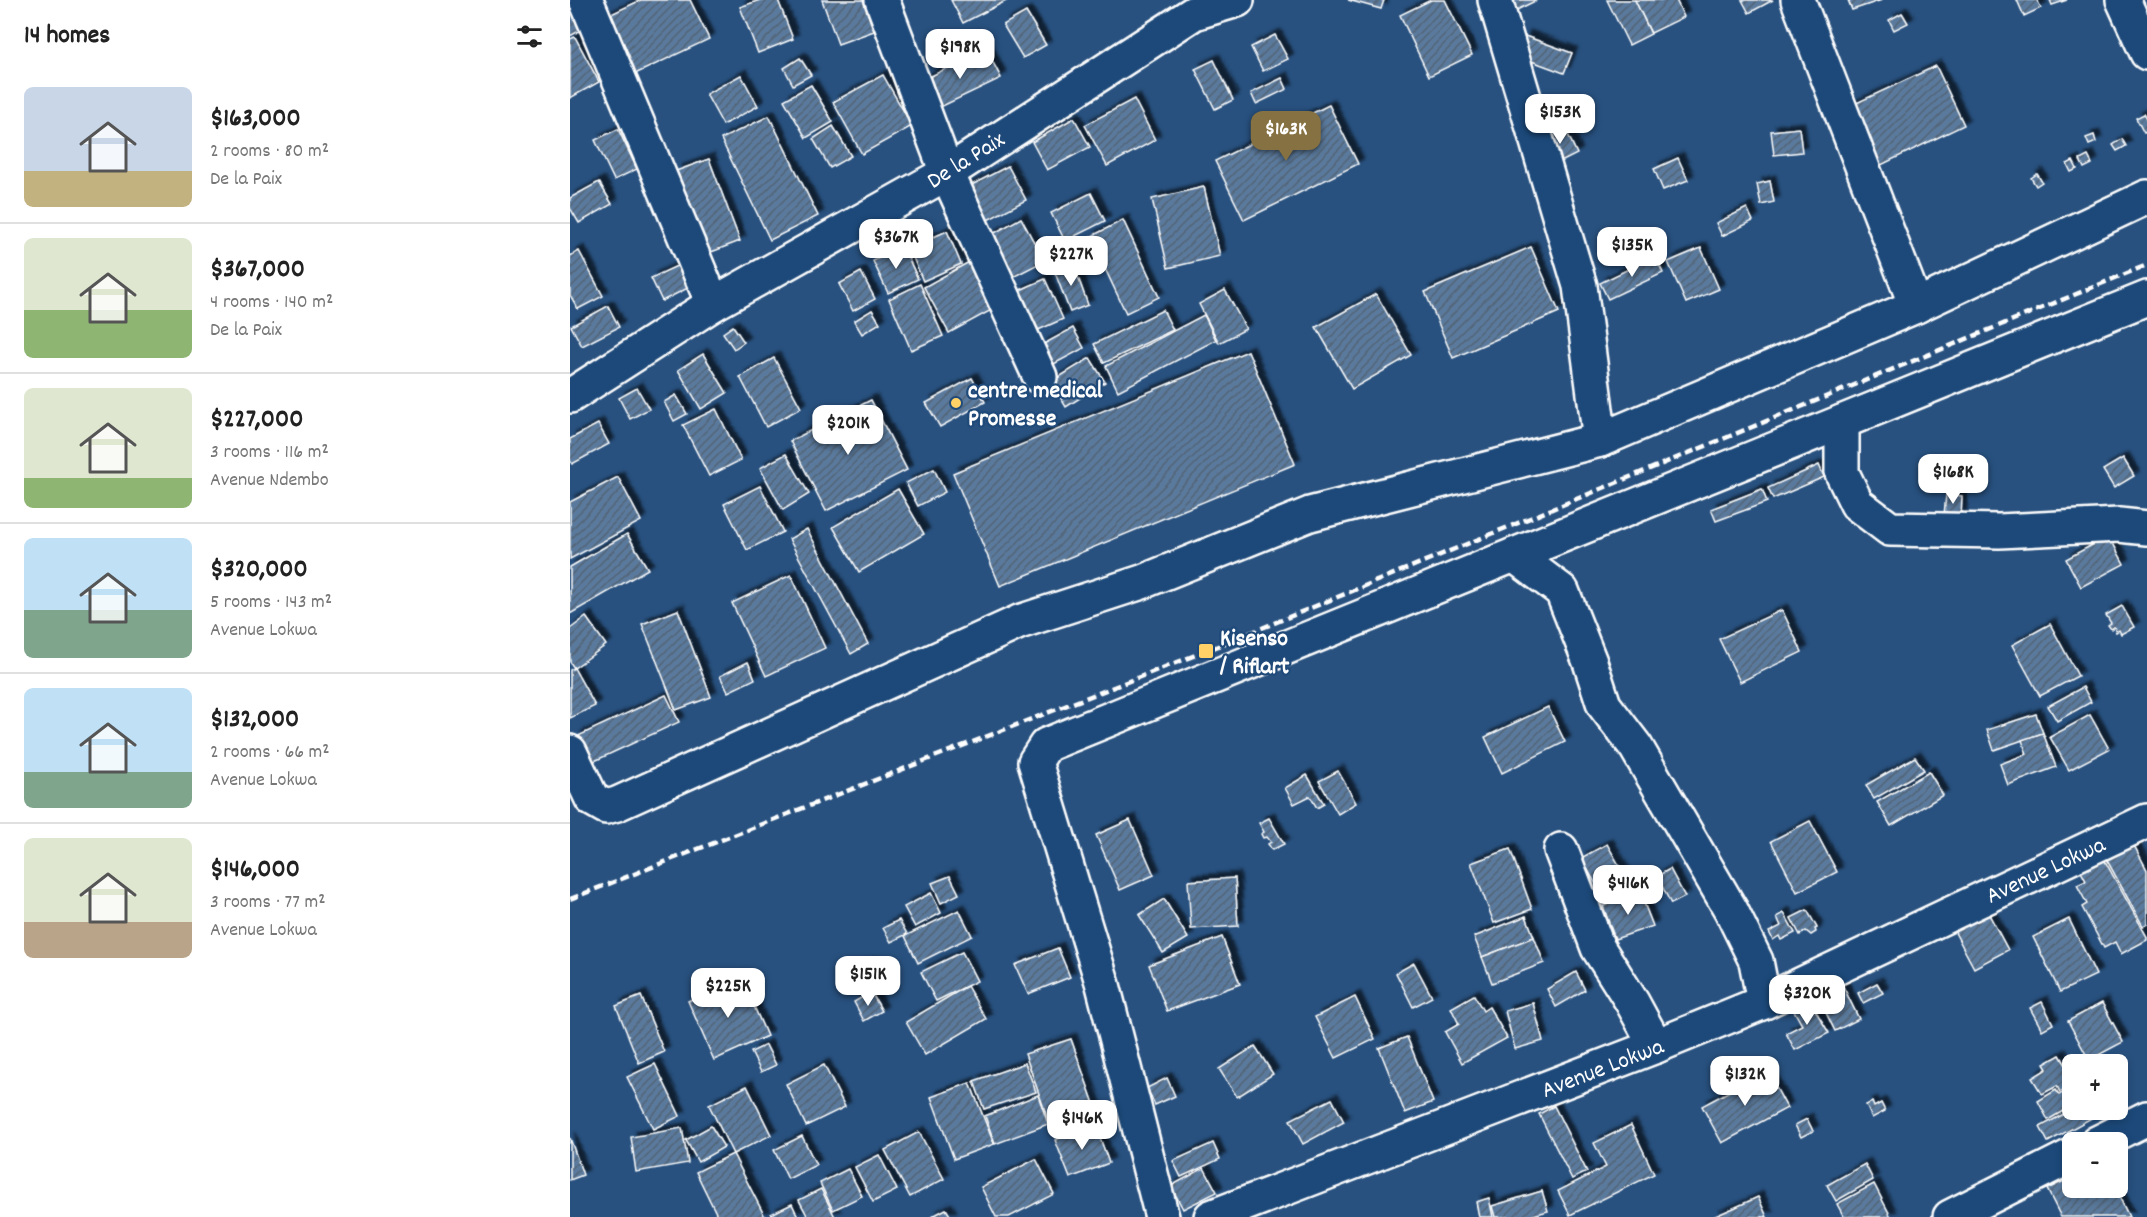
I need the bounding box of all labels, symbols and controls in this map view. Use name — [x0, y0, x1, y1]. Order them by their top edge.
text: 14 homes — [24, 18, 110, 55]
icon: filters — [513, 20, 546, 53]
pin: $198K — [918, 29, 1002, 80]
text: $198K — [940, 34, 980, 62]
pin: $153K — [1518, 94, 1602, 145]
text: $153K — [1539, 99, 1581, 127]
text: $163,000 — [210, 101, 301, 138]
icon: home — [72, 111, 144, 183]
pin: $163K — [1244, 111, 1328, 162]
text: $163K — [1265, 116, 1307, 144]
street label: De la Paix — [921, 124, 1012, 199]
text: 2 rooms · 80 m² — [210, 138, 329, 166]
text: De la Paix — [210, 166, 282, 194]
pin: $367K — [854, 219, 938, 270]
text: $367K — [873, 224, 919, 252]
pin: $135K — [1590, 227, 1674, 278]
text: $135K — [1611, 232, 1653, 260]
pin: $227K — [1029, 236, 1113, 287]
text: $227K — [1049, 241, 1093, 269]
text: $367,000 — [210, 252, 305, 289]
icon: home — [72, 262, 144, 334]
text: 4 rooms · 140 m² — [210, 289, 333, 317]
text: De la Paix — [210, 317, 282, 345]
place label: centre medical Promesse — [968, 375, 1103, 437]
marker: centre medical Promesse — [949, 396, 963, 410]
text: $227,000 — [210, 402, 303, 439]
pin: $201K — [806, 405, 890, 456]
text: $201K — [826, 410, 870, 438]
icon: home — [72, 412, 144, 484]
text: 3 rooms · 116 m² — [210, 439, 329, 467]
pin: $168K — [1911, 454, 1995, 505]
text: $168K — [1932, 459, 1974, 487]
text: Avenue Ndembo — [210, 467, 329, 495]
text: $320,000 — [210, 552, 308, 589]
icon: home — [72, 562, 144, 634]
text: 5 rooms · 143 m² — [210, 589, 332, 617]
text: Avenue Lokwa — [210, 617, 317, 645]
place label: Kisenso / Riflart — [1219, 623, 1290, 685]
marker: Kisenso / Riflart — [1197, 642, 1215, 660]
text: $132,000 — [210, 702, 299, 739]
icon: home — [72, 712, 144, 784]
text: 2 rooms · 66 m² — [210, 739, 330, 767]
text: Avenue Lokwa — [210, 767, 317, 795]
street label: Avenue Lokwa — [1981, 829, 2112, 914]
text: $146,000 — [210, 852, 300, 889]
icon: home — [72, 862, 144, 934]
pin: $416K — [1586, 865, 1670, 916]
text: $416K — [1607, 870, 1649, 898]
text: 3 rooms · 77 m² — [210, 889, 326, 917]
text: Avenue Lokwa — [210, 917, 317, 945]
pin: $151K — [826, 956, 910, 1007]
text: $151K — [849, 961, 887, 989]
pin: $225K — [686, 968, 770, 1019]
text: $225K — [705, 973, 751, 1001]
pin: $320K — [1765, 975, 1849, 1026]
text: $320K — [1783, 980, 1831, 1008]
street label: Avenue Lokwa — [1537, 1031, 1670, 1109]
map controls — [2062, 1054, 2128, 1198]
button: + — [2062, 1054, 2128, 1120]
pin: $132K — [1703, 1056, 1787, 1107]
text: $132K — [1724, 1061, 1766, 1089]
pin: $146K — [1040, 1100, 1124, 1151]
text: $146K — [1061, 1105, 1103, 1133]
button: − — [2062, 1132, 2128, 1198]

